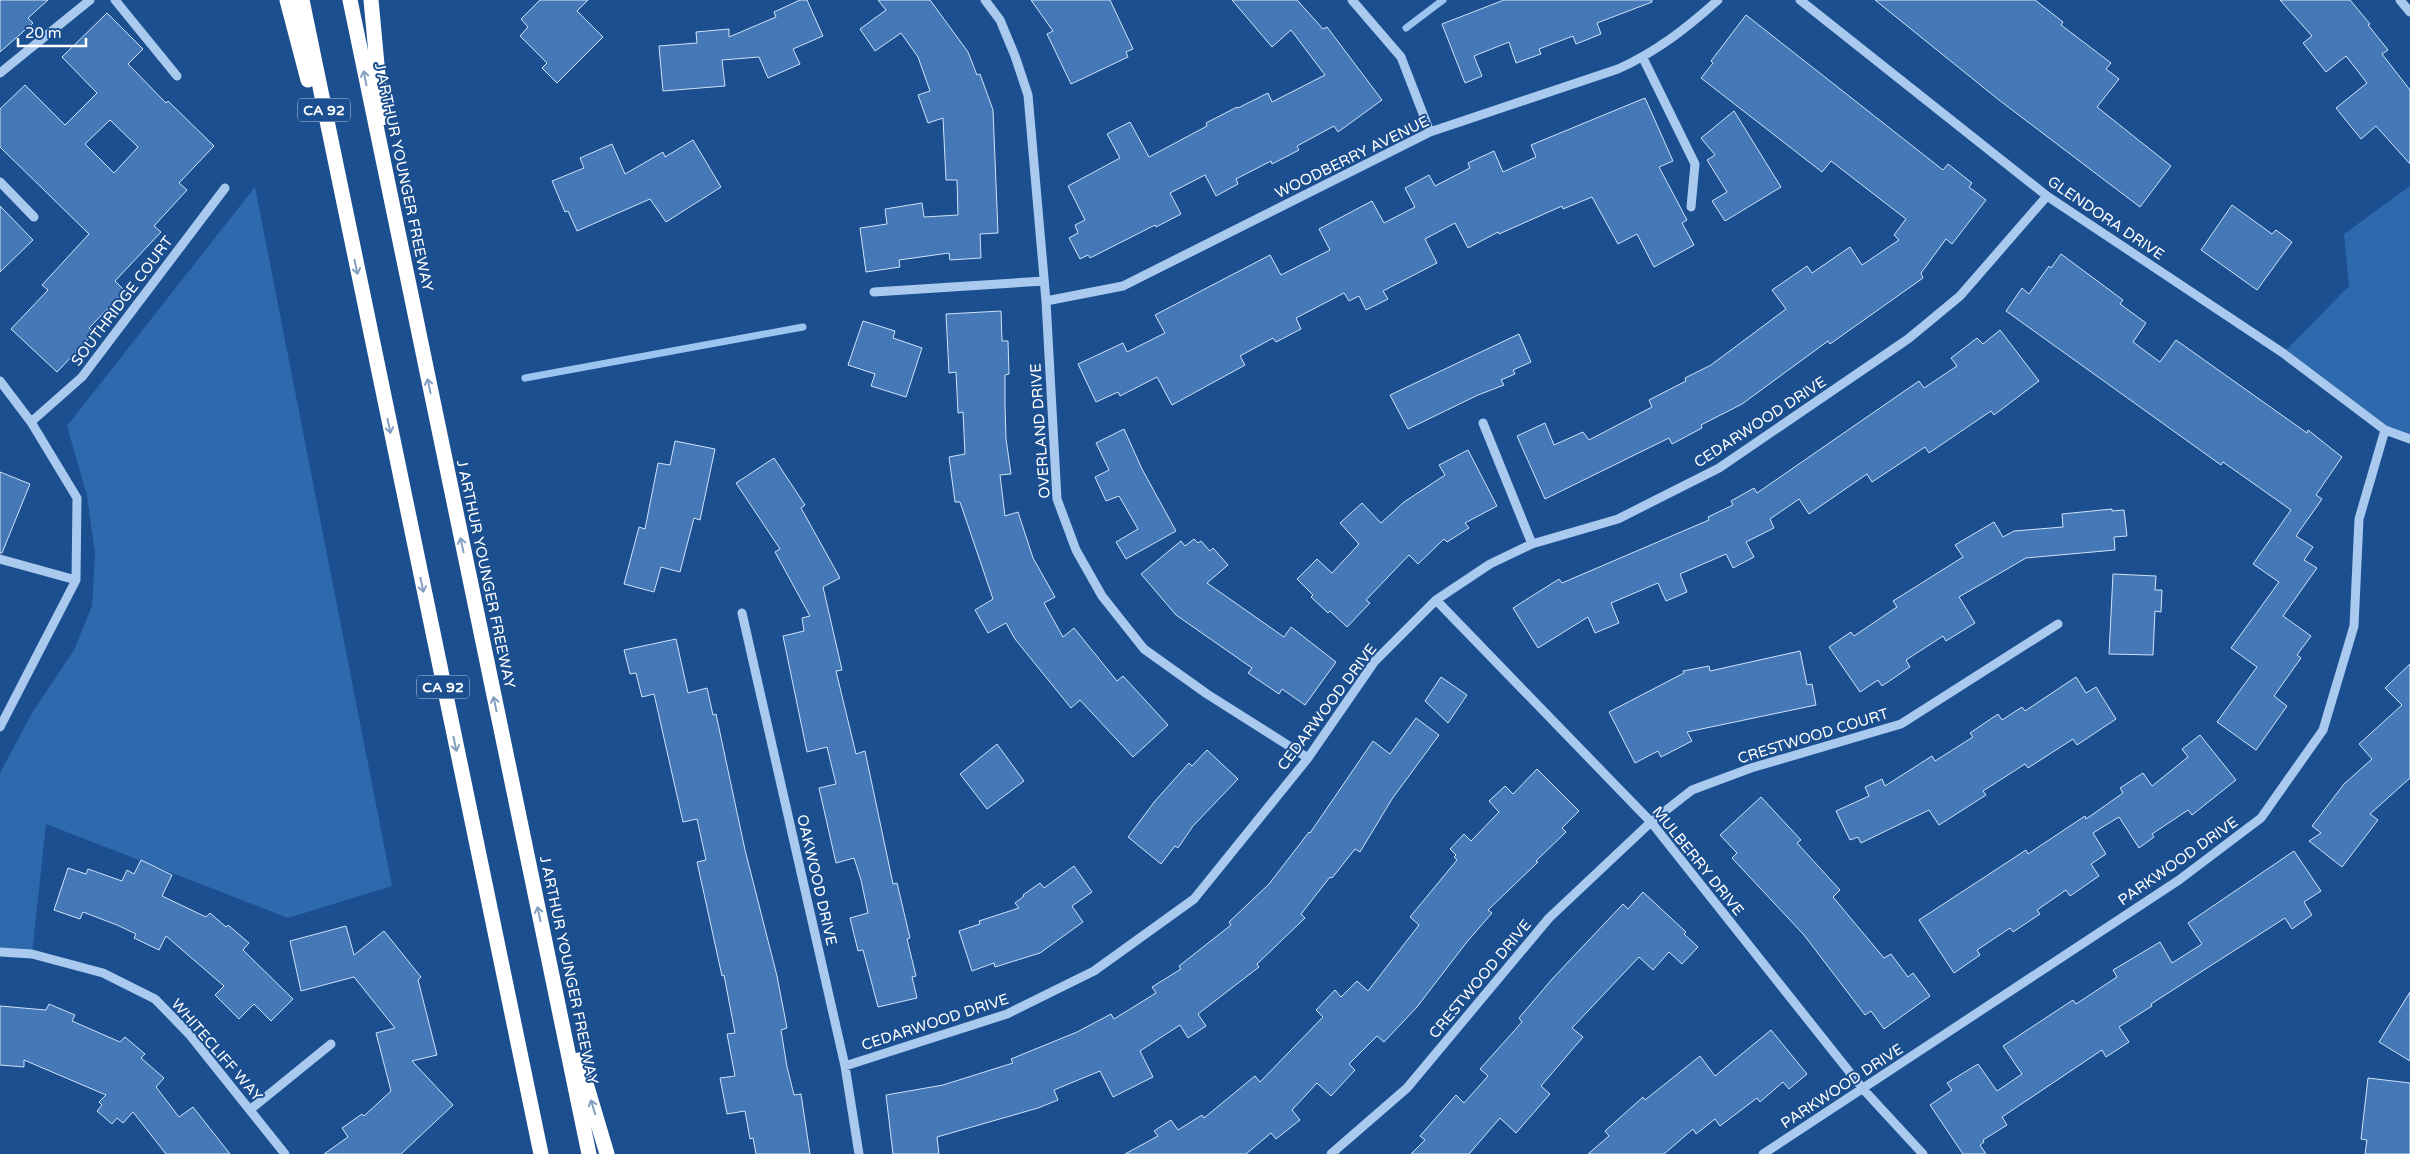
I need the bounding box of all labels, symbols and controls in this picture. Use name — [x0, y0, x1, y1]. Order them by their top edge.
scale bar — [18, 15, 85, 47]
text: 20 m — [25, 24, 62, 42]
street label: J ARTHUR YOUNGER FREEWAY — [371, 61, 437, 293]
one-way arrow — [360, 71, 370, 87]
road number: CA 92 — [298, 98, 350, 122]
street label: WOODBERRY AVENUE — [1272, 112, 1432, 202]
street label: GLENDORA DRIVE — [2044, 172, 2168, 264]
street label: SOUTHRIDGE COURT — [67, 233, 177, 369]
one-way arrow — [352, 259, 361, 275]
street label: OVERLAND DRIVE — [1026, 363, 1054, 499]
street label: CEDARWOOD DRIVE — [1691, 373, 1829, 471]
one-way arrow — [424, 378, 433, 394]
one-way arrow — [385, 418, 394, 434]
street label: J ARTHUR YOUNGER FREEWAY — [453, 458, 519, 690]
one-way arrow — [457, 537, 466, 553]
one-way arrow — [418, 577, 427, 593]
street label: CEDARWOOD DRIVE — [1274, 640, 1380, 774]
road number: CA 92 — [417, 676, 469, 699]
one-way arrow — [490, 696, 499, 712]
street label: CRESTWOOD COURT — [1735, 704, 1891, 768]
one-way arrow — [451, 736, 461, 752]
street label: MULBERRY DRIVE — [1648, 803, 1748, 919]
street label: OAKWOOD DRIVE — [793, 813, 841, 947]
street label: PARKWOOD DRIVE — [2115, 813, 2241, 909]
street label: J ARTHUR YOUNGER FREEWAY — [536, 854, 602, 1086]
one-way arrow — [534, 907, 543, 923]
street label: CRESTWOOD DRIVE — [1425, 916, 1535, 1042]
street label: CEDARWOOD DRIVE — [859, 990, 1011, 1054]
street label: WHITECLIFF WAY — [168, 995, 267, 1105]
street label: PARKWOOD DRIVE — [1777, 1040, 1907, 1132]
one-way arrow — [588, 1100, 597, 1116]

